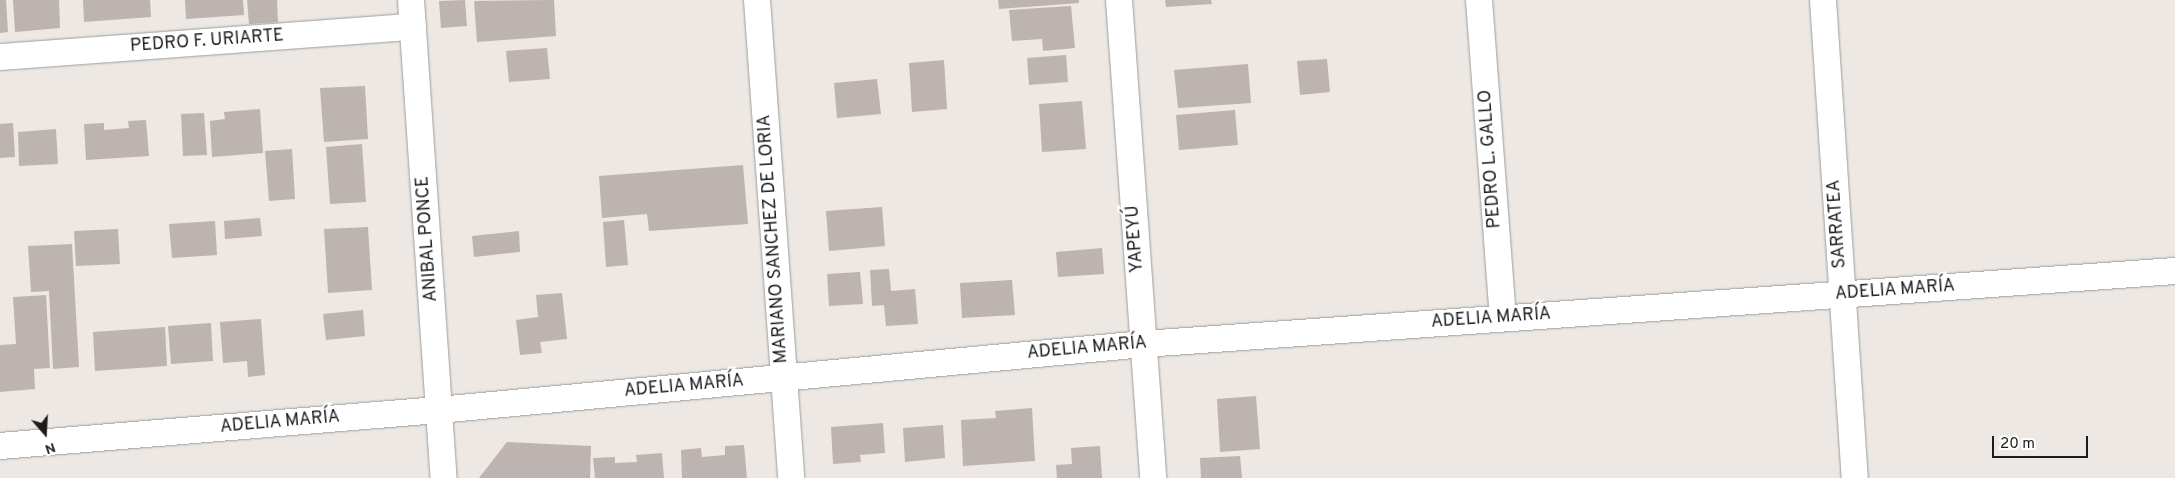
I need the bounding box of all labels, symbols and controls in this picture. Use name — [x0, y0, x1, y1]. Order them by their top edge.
street label: PEDRO F. URIARTE — [129, 26, 285, 58]
street label: PEDRO L. GALLO — [1475, 89, 1507, 229]
street label: MARIANO SANCHEZ DE LORIA — [755, 114, 793, 364]
street label: ANIBAL PONCE — [413, 175, 443, 303]
street label: SARRATEA — [1824, 179, 1852, 269]
street label: YAPEYÚ — [1123, 205, 1149, 273]
street label: ADELIA MARÍA — [1834, 276, 1956, 306]
street label: ADELIA MARÍA — [1430, 304, 1552, 334]
street label: ADELIA MARÍA — [1026, 333, 1148, 365]
street label: ADELIA MARÍA — [623, 371, 745, 403]
street label: ADELIA MARÍA — [219, 407, 341, 439]
north arrow — [20, 408, 70, 458]
scale bar — [1995, 426, 2091, 458]
text: 20 m — [2000, 435, 2035, 454]
text: N — [43, 438, 58, 457]

